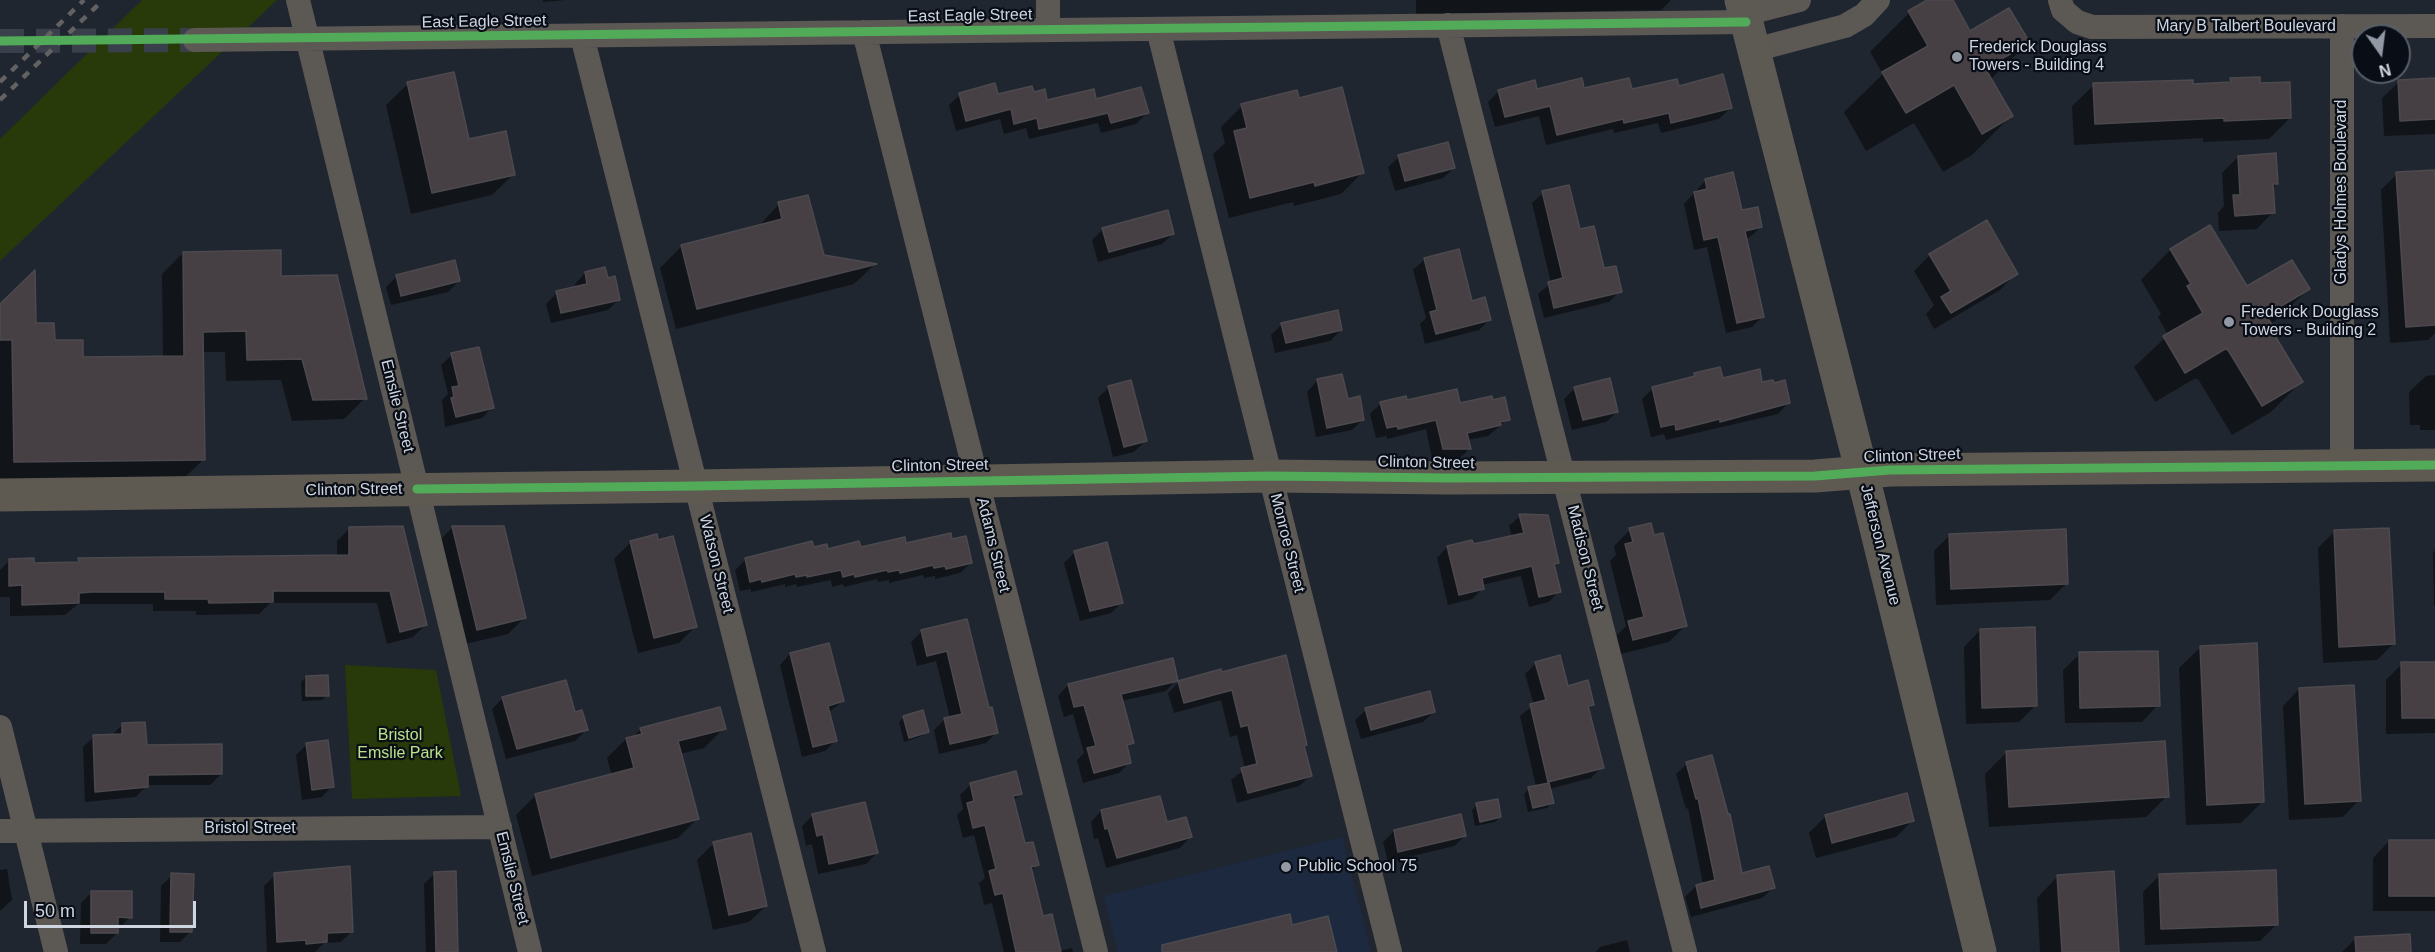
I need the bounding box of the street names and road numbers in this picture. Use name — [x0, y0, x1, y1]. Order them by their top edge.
street label: East Eagle Street — [908, 5, 1032, 27]
street label: East Eagle Street — [422, 11, 546, 33]
street label: Mary B Talbert Boulevard — [2156, 17, 2336, 37]
street label: Gladys Holmes Boulevard — [2332, 100, 2352, 284]
street label: Emslie Street — [376, 358, 418, 454]
street label: Clinton Street — [1863, 445, 1961, 467]
street label: Clinton Street — [1377, 453, 1475, 473]
street label: Clinton Street — [891, 456, 989, 476]
street label: Clinton Street — [305, 480, 403, 500]
street label: Jefferson Avenue — [1856, 483, 1904, 607]
street label: Monroe Street — [1265, 491, 1309, 595]
street label: Adams Street — [972, 496, 1014, 594]
street label: Madison Street — [1563, 503, 1607, 613]
street label: Watson Street — [694, 513, 738, 615]
street label: Bristol Street — [204, 819, 296, 839]
street label: Emslie Street — [491, 830, 533, 926]

